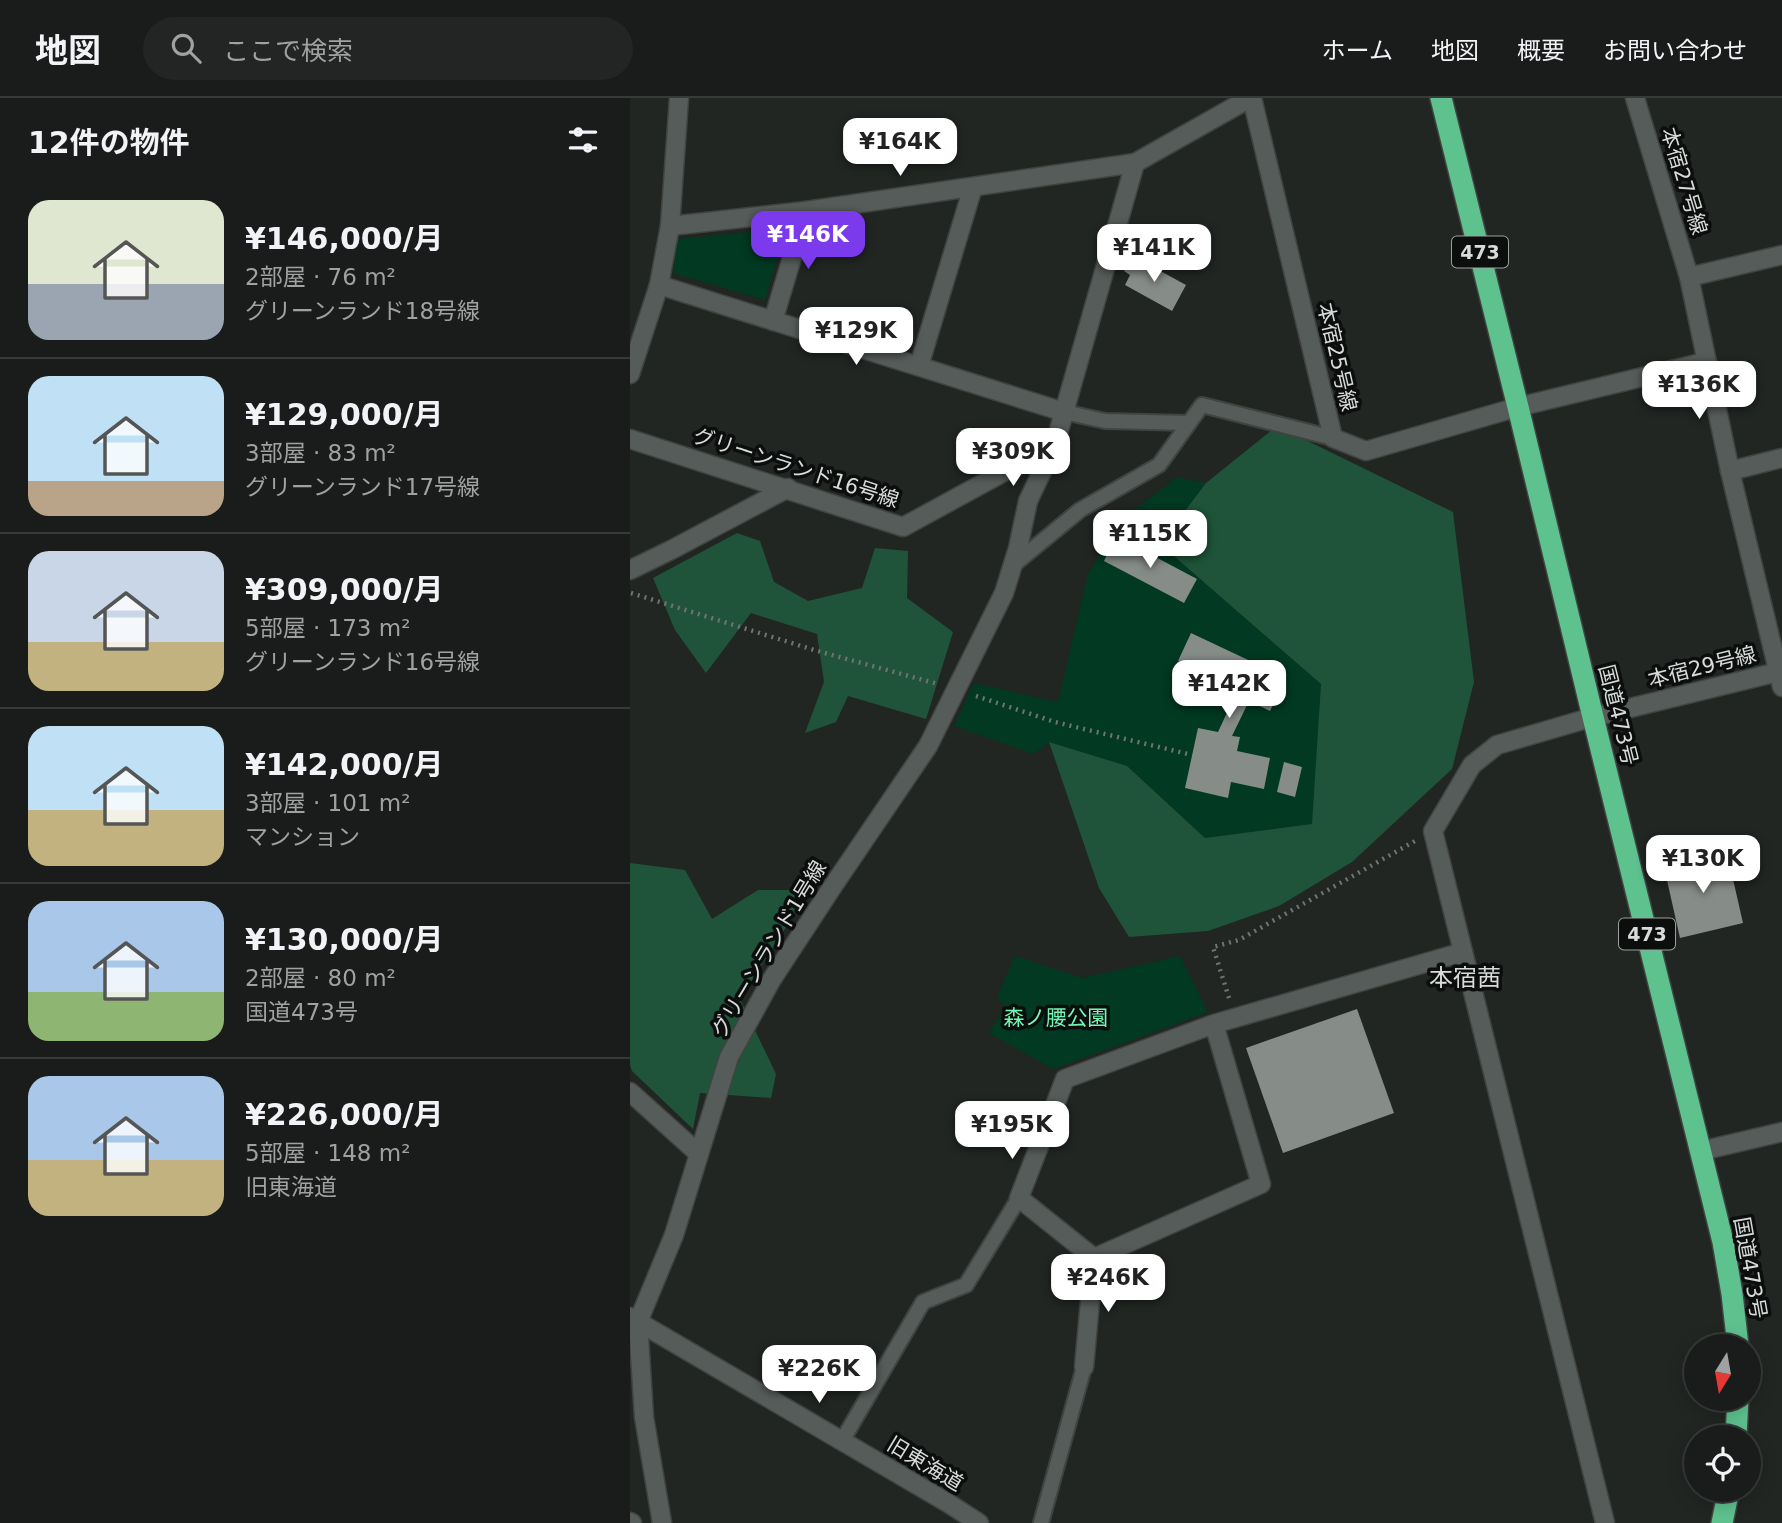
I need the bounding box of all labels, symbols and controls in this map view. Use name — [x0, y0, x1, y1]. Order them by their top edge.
search box — [143, 17, 633, 80]
icon: search — [167, 29, 205, 67]
text: 地図 — [35, 31, 101, 70]
text: ここで検索 — [223, 36, 353, 66]
text: ホーム — [1322, 37, 1393, 65]
text: 地図 — [1431, 37, 1479, 65]
text: 概要 — [1517, 37, 1565, 65]
text: お問い合わせ — [1603, 37, 1747, 65]
pin: ¥164K — [851, 118, 949, 178]
icon: filters — [564, 121, 602, 159]
text: 12件の物件 — [28, 125, 190, 160]
street label: 本宿27号線 — [1656, 125, 1712, 237]
text: ¥164K — [859, 128, 941, 154]
pin: ¥146K — [759, 212, 857, 271]
text: ¥146,000/月 — [245, 221, 443, 256]
text: ¥146K — [767, 221, 849, 247]
pin: ¥141K — [1105, 225, 1203, 284]
icon: home — [84, 228, 168, 312]
text: ¥141K — [1113, 234, 1195, 260]
road number: 473 — [1452, 236, 1508, 268]
text: 2部屋 · 76 m² — [245, 264, 396, 290]
text: グリーンランド18号線 — [245, 298, 480, 324]
street label: 本宿25号線 — [1313, 300, 1361, 414]
pin: ¥129K — [807, 308, 905, 367]
text: ¥129K — [815, 317, 897, 343]
pin: ¥136K — [1650, 362, 1748, 421]
text: ¥136K — [1658, 371, 1740, 397]
text: ¥129,000/月 — [245, 397, 443, 432]
icon: home — [84, 404, 168, 488]
street label: グリーンランド16号線 — [690, 423, 902, 513]
pin: ¥309K — [964, 428, 1062, 488]
text: ¥309K — [972, 438, 1054, 464]
text: 3部屋 · 83 m² — [245, 440, 396, 466]
text: グリーンランド17号線 — [245, 474, 480, 500]
pin: ¥115K — [1101, 510, 1199, 570]
text: ¥115K — [1109, 520, 1191, 546]
text: ¥309,000/月 — [245, 572, 443, 607]
icon: home — [84, 579, 168, 663]
text: 5部屋 · 173 m² — [245, 615, 410, 641]
street label: 本宿29号線 — [1645, 642, 1759, 692]
text: グリーンランド16号線 — [245, 649, 480, 675]
pin: ¥142K — [1180, 660, 1278, 720]
street label: 国道473号 — [1594, 662, 1642, 768]
text: ¥142K — [1188, 670, 1270, 696]
text: ¥142,000/月 — [245, 747, 443, 782]
icon: home — [84, 754, 168, 838]
text: 3部屋 · 101 m² — [245, 790, 410, 816]
text: マンション — [245, 824, 360, 850]
pin: ¥130K — [1654, 836, 1752, 895]
text: ¥130K — [1662, 845, 1744, 871]
street label: グリーンランド1号線 — [707, 857, 831, 1041]
road number: 473 — [1619, 918, 1675, 950]
text: ¥130,000/月 — [245, 922, 443, 957]
icon: home — [84, 929, 168, 1013]
district label: 本宿茜 — [1429, 964, 1501, 992]
text: 2部屋 · 80 m² — [245, 965, 396, 991]
text: 国道473号 — [245, 999, 358, 1025]
park label: 森ノ腰公園 — [1004, 1006, 1109, 1030]
text: ¥226,000/月 — [245, 1097, 443, 1132]
pin: ¥195K — [963, 1102, 1061, 1161]
icon: home — [84, 1104, 168, 1188]
text: ¥195K — [971, 1111, 1053, 1137]
text: 5部屋 · 148 m² — [245, 1140, 410, 1166]
text: 旧東海道 — [245, 1174, 337, 1200]
street label: 国道473号 — [1729, 1215, 1771, 1321]
pin: ¥246K — [1059, 1254, 1157, 1314]
text: ¥246K — [1067, 1264, 1149, 1290]
north arrow — [1684, 1334, 1760, 1410]
map controls — [1684, 1334, 1761, 1502]
pin: ¥226K — [770, 1346, 868, 1405]
text: ¥226K — [778, 1355, 860, 1381]
button: locate — [1684, 1425, 1761, 1502]
street label: 旧東海道 — [883, 1432, 967, 1496]

